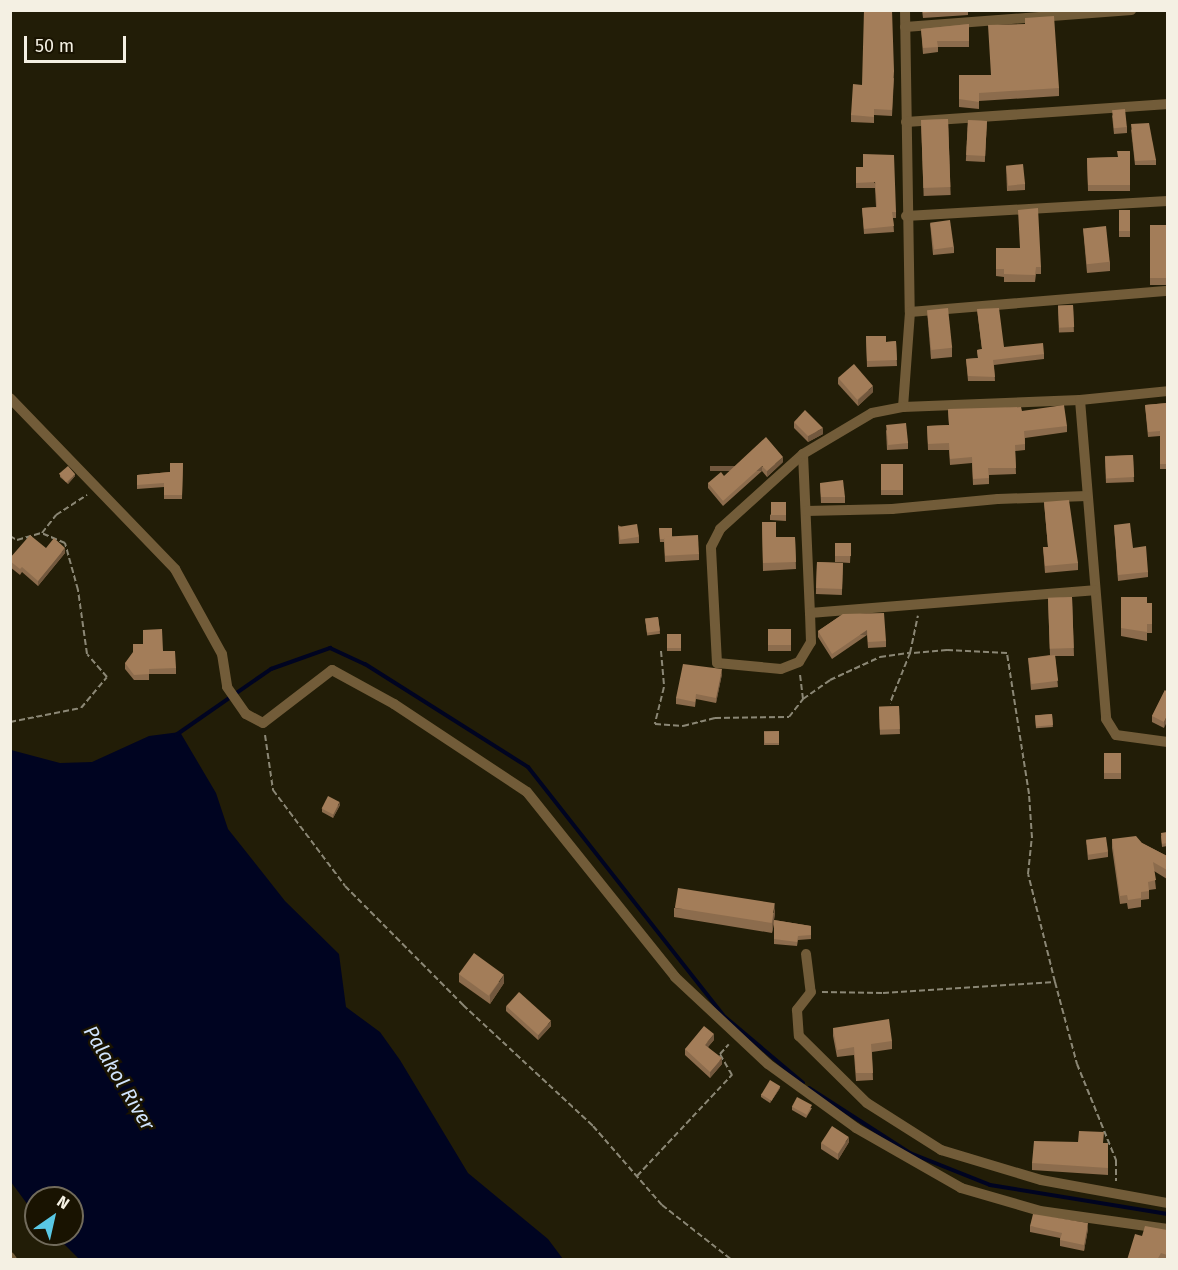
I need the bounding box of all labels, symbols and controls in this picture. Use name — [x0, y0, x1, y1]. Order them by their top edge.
scale bar — [27, 24, 129, 62]
text: 50 m — [35, 35, 74, 57]
water label: Palakol River — [78, 1021, 160, 1135]
north arrow — [24, 1186, 84, 1246]
text: N — [54, 1191, 73, 1213]

